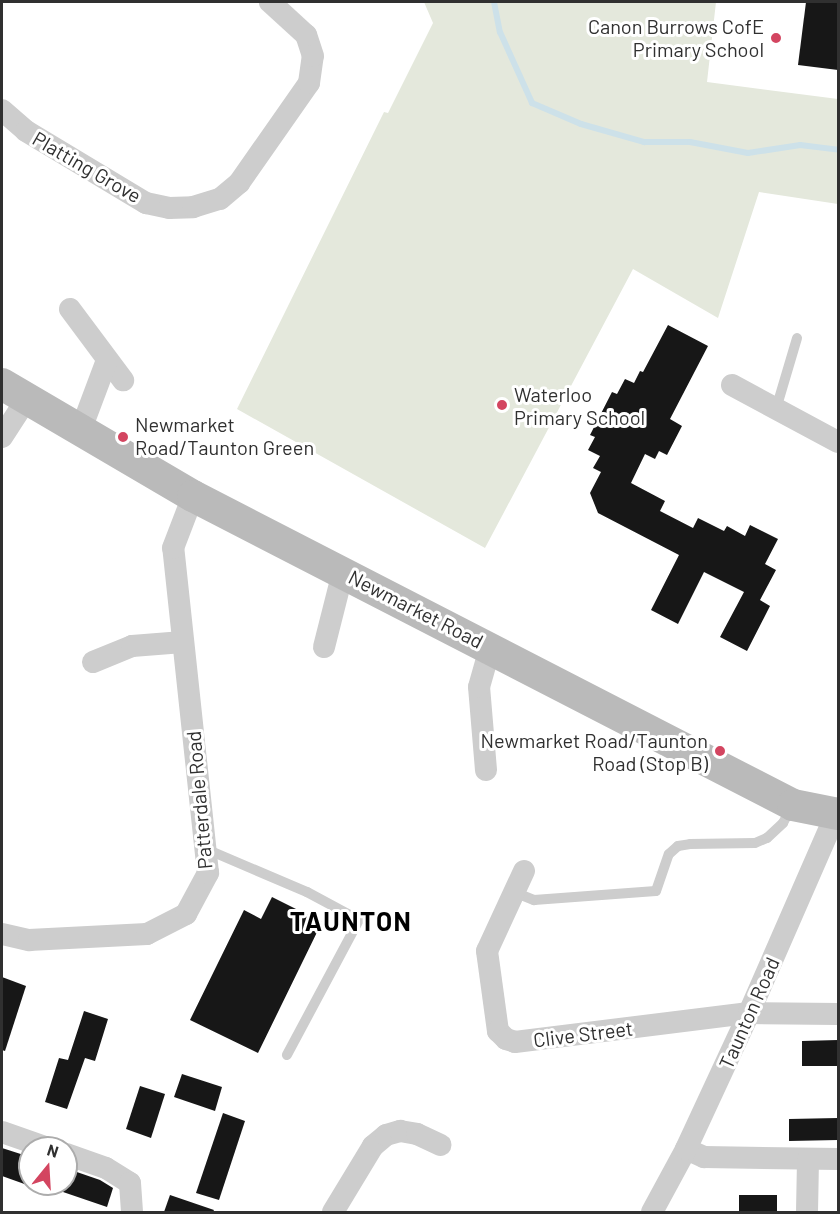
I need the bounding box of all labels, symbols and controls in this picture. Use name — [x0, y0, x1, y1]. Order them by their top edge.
place label: Canon Burrows CofE Primary School — [588, 14, 764, 61]
marker: Canon Burrows CofE Primary School — [769, 31, 783, 45]
street label: Platting Grove — [28, 126, 146, 208]
place label: Waterloo Primary School — [514, 382, 645, 429]
marker: Waterloo Primary School — [495, 398, 509, 412]
place label: Newmarket Road/Taunton Green — [135, 413, 314, 460]
marker: Newmarket Road/Taunton Green — [116, 430, 130, 444]
street label: Newmarket Road — [345, 565, 487, 653]
place label: Newmarket Road/Taunton Road (Stop B) — [481, 728, 708, 775]
street label: Patterdale Road — [181, 730, 217, 870]
marker: Newmarket Road/Taunton Road (Stop B) — [713, 744, 727, 758]
district label: TAUNTON — [290, 905, 412, 937]
street label: Taunton Road — [714, 953, 784, 1073]
street label: Clive Street — [532, 1016, 634, 1052]
north arrow — [18, 1136, 78, 1196]
text: N — [45, 1140, 61, 1161]

